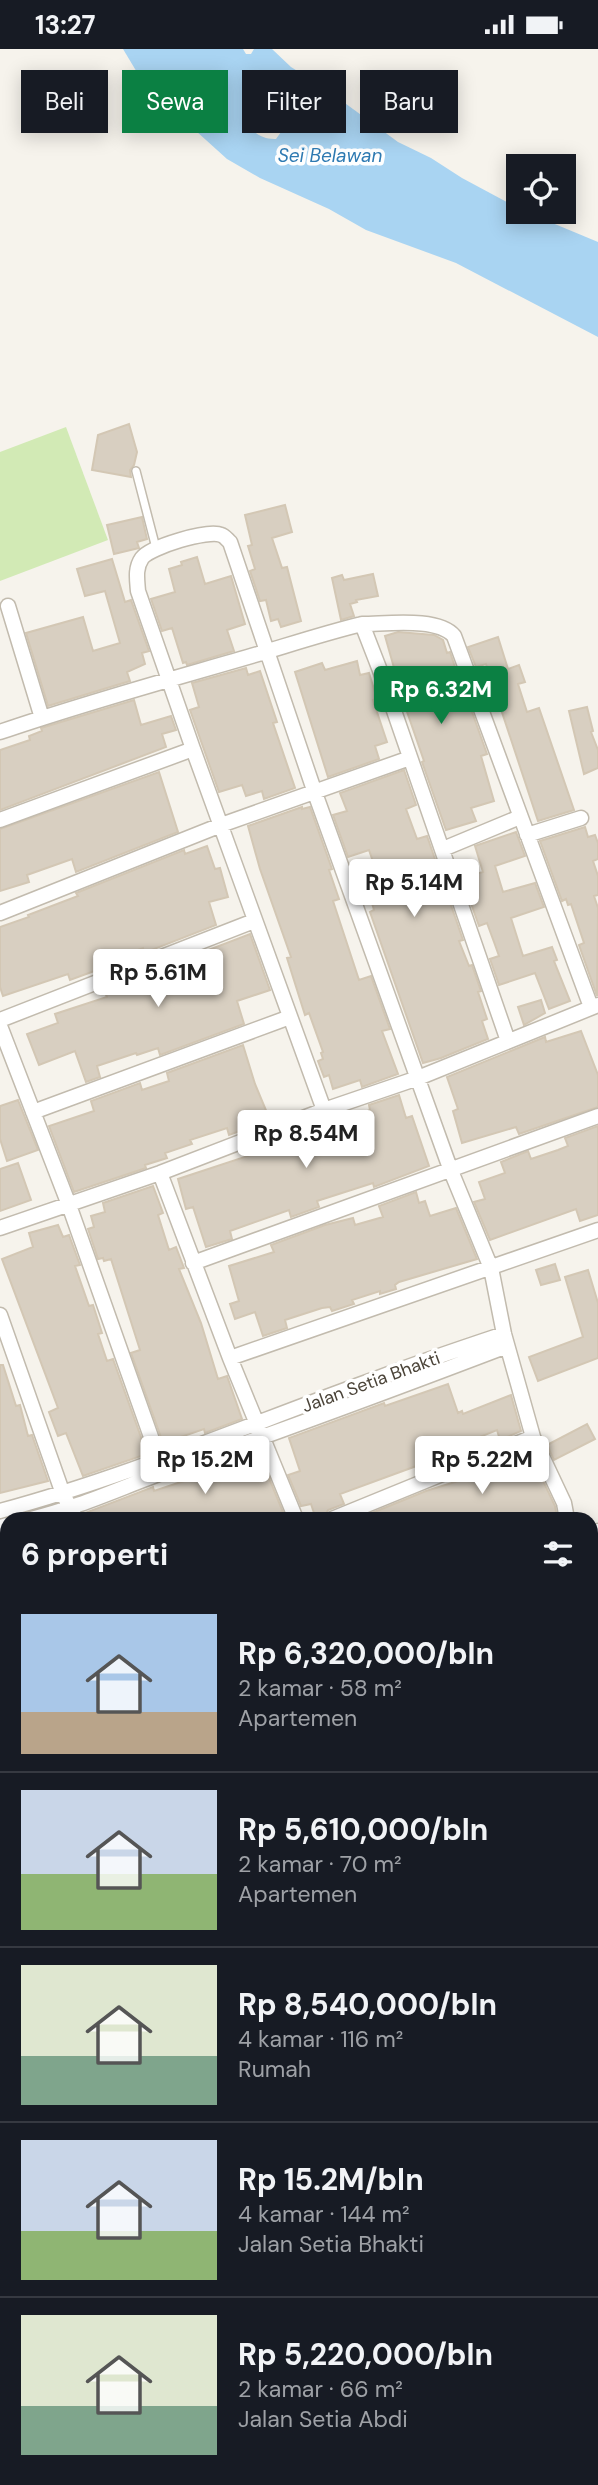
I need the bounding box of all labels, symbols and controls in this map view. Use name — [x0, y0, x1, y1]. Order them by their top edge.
text: 13:27 — [35, 8, 96, 42]
chip: Beli — [21, 70, 108, 133]
chip: Sewa — [122, 70, 228, 133]
chip: Filter — [242, 70, 346, 133]
chip: Baru — [360, 70, 458, 133]
water label: Sei Belawan — [278, 143, 382, 168]
map controls — [506, 154, 576, 224]
button: locate — [506, 154, 576, 224]
pin: Rp 6.32M — [369, 667, 513, 726]
text: Rp 6.32M — [390, 674, 492, 704]
pin: Rp 5.14M — [342, 859, 486, 919]
text: Rp 5.14M — [365, 867, 463, 897]
pin: Rp 5.61M — [86, 949, 230, 1009]
text: Rp 5.61M — [109, 957, 207, 987]
pin: Rp 8.54M — [234, 1111, 378, 1170]
text: Rp 8.54M — [254, 1118, 358, 1148]
street label: Jalan Setia Bhakti — [299, 1346, 443, 1418]
pin: Rp 15.2M — [133, 1437, 277, 1496]
pin: Rp 5.22M — [410, 1437, 554, 1496]
text: Rp 15.2M — [156, 1444, 254, 1474]
text: Rp 5.22M — [431, 1444, 533, 1474]
text: 6 properti — [21, 1535, 168, 1574]
icon: filters — [539, 1535, 577, 1573]
text: Rp 6,320,000/bln — [238, 1634, 494, 1673]
icon: home — [77, 1642, 161, 1726]
text: 2 kamar · 58 m² — [238, 1673, 402, 1703]
text: Apartemen — [238, 1703, 357, 1733]
text: Rp 5,610,000/bln — [238, 1810, 488, 1849]
icon: home — [77, 1818, 161, 1902]
text: 2 kamar · 70 m² — [238, 1849, 402, 1879]
text: Apartemen — [238, 1879, 357, 1909]
text: Rp 8,540,000/bln — [238, 1985, 497, 2024]
icon: home — [77, 1993, 161, 2077]
text: 4 kamar · 116 m² — [238, 2024, 403, 2054]
text: Rumah — [238, 2054, 311, 2084]
text: Rp 15.2M/bln — [238, 2160, 424, 2199]
icon: home — [77, 2168, 161, 2252]
text: 4 kamar · 144 m² — [238, 2199, 410, 2229]
text: Jalan Setia Bhakti — [238, 2229, 424, 2259]
text: Rp 5,220,000/bln — [238, 2335, 493, 2374]
icon: home — [77, 2343, 161, 2427]
text: 2 kamar · 66 m² — [238, 2374, 403, 2404]
text: Jalan Setia Abdi — [238, 2404, 408, 2434]

